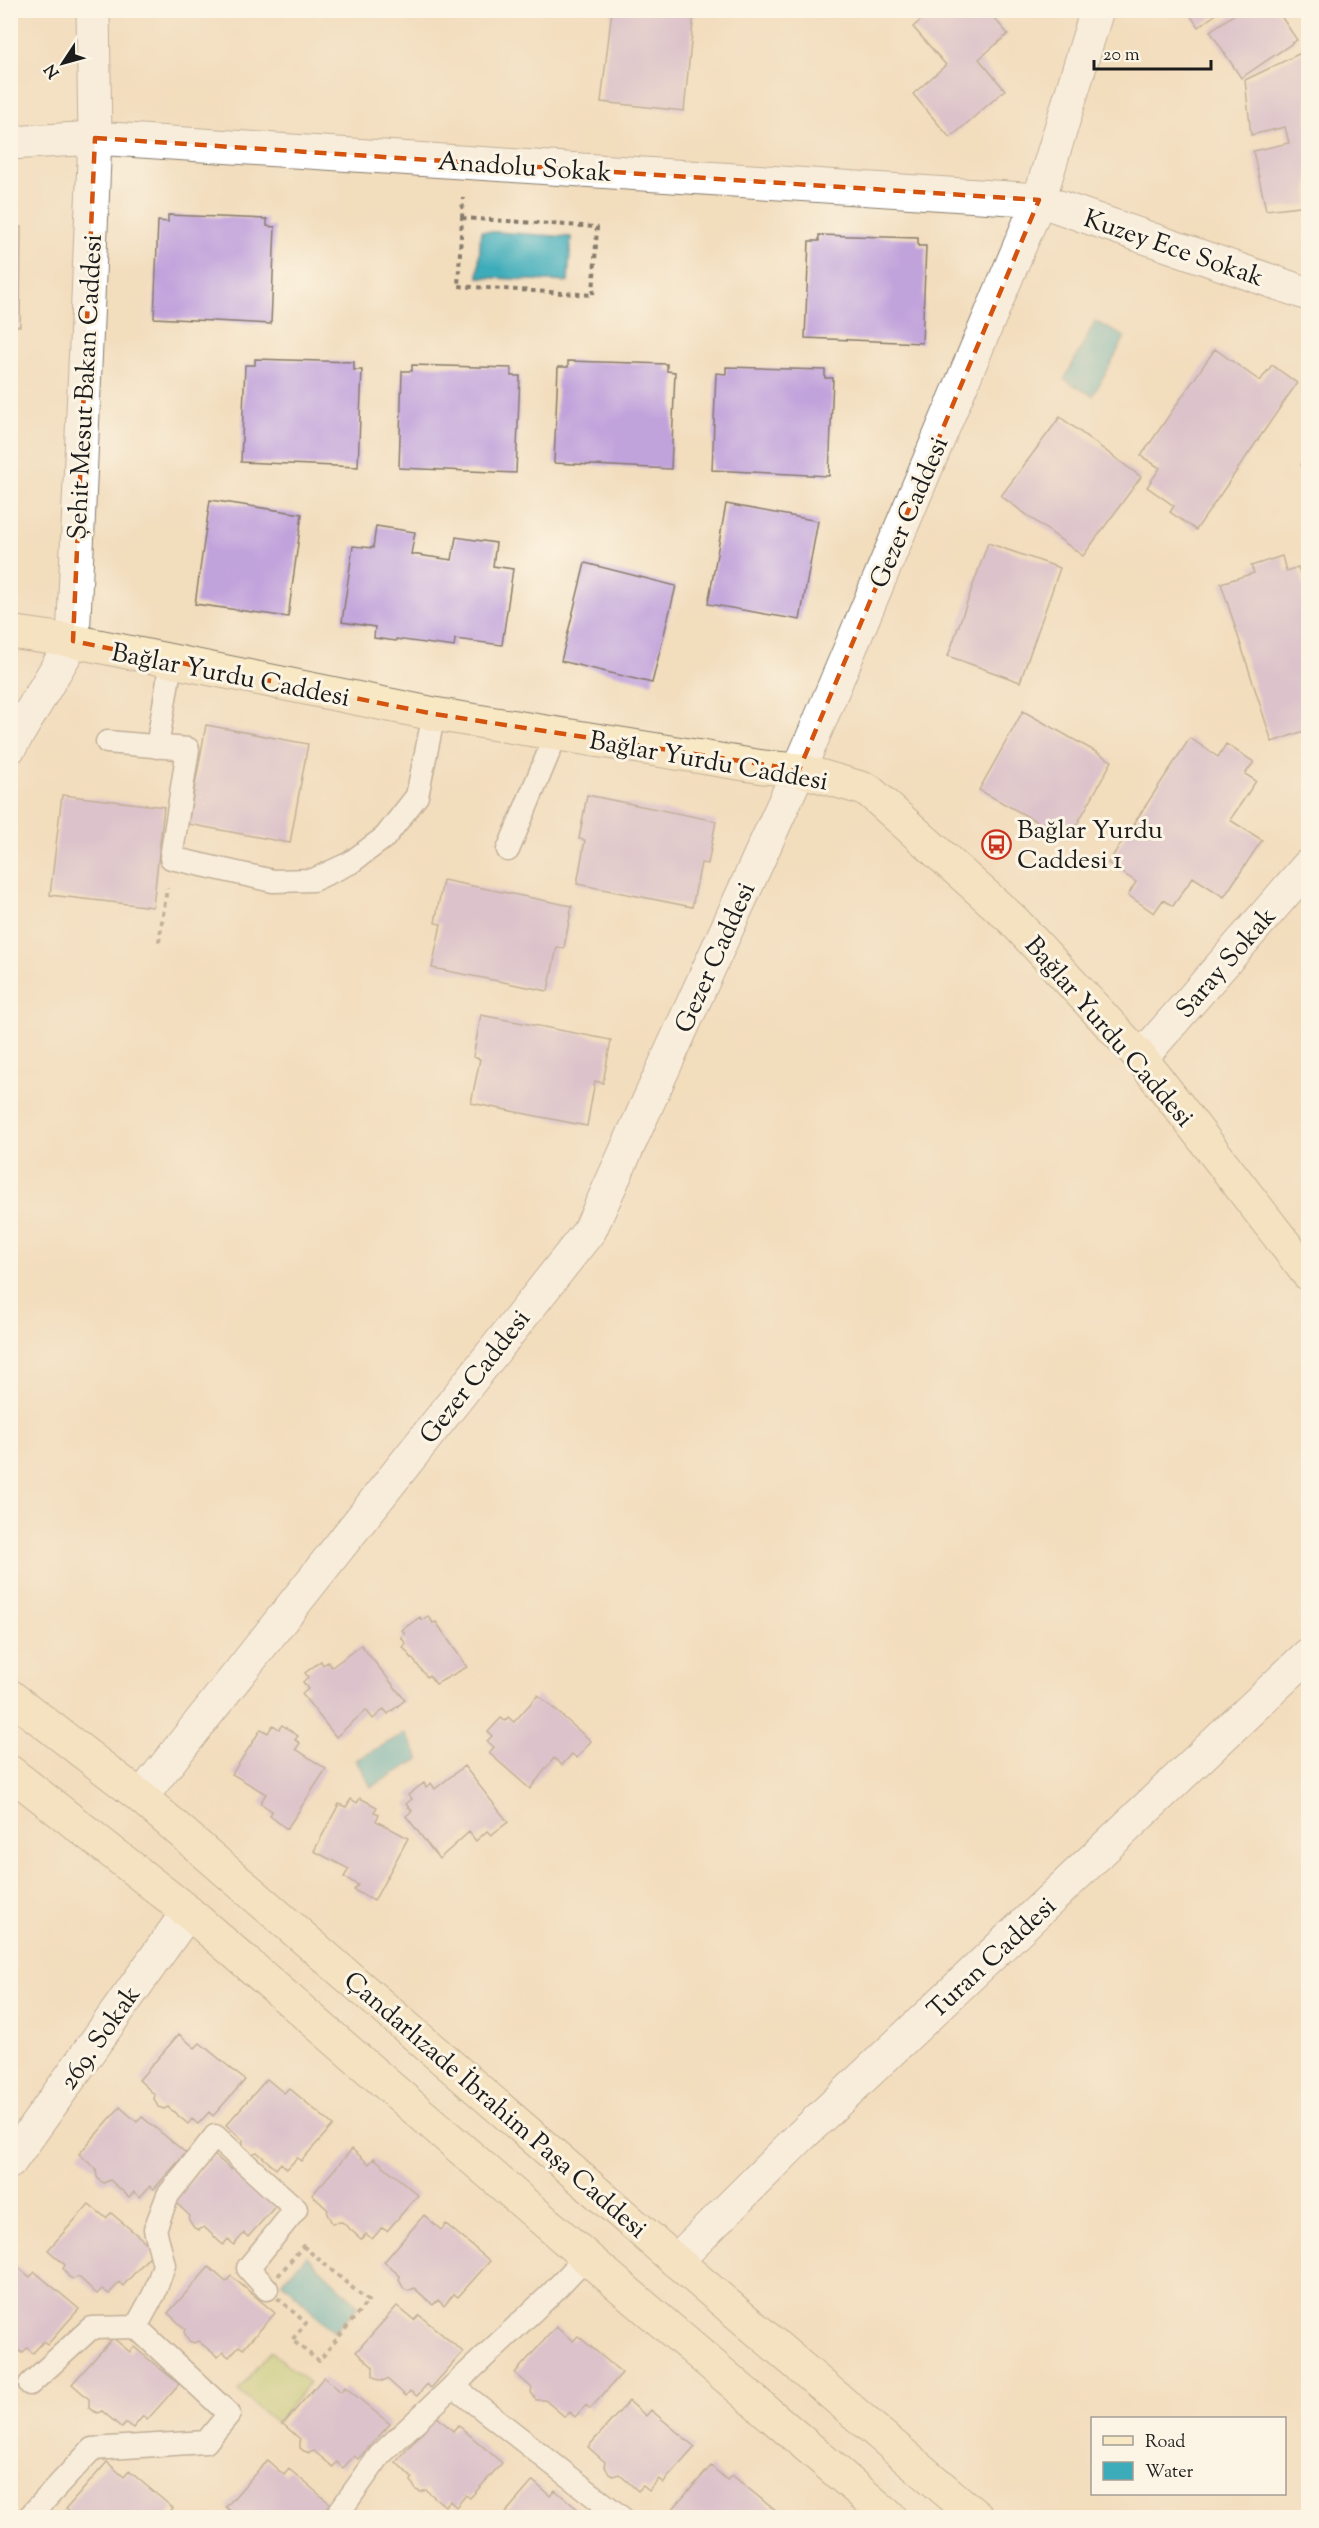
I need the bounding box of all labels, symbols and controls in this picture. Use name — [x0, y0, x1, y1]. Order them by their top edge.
north arrow — [33, 33, 93, 93]
scale bar — [1094, 33, 1211, 71]
text: 20 m — [1103, 43, 1140, 69]
text: N — [40, 58, 66, 82]
street label: Anadolu Sokak — [437, 144, 613, 193]
street label: Kuzey Ece Sokak — [1078, 201, 1268, 297]
street label: Şehit Mesut Bakan Caddesi — [60, 233, 113, 541]
street label: Gezer Caddesi — [862, 431, 959, 595]
street label: Bağlar Yurdu Caddesi — [108, 635, 353, 718]
street label: Bağlar Yurdu Caddesi — [586, 723, 831, 802]
place label: Bağlar Yurdu Caddesi 1 — [1017, 813, 1163, 880]
bus stop icon: Bağlar Yurdu Caddesi 1 — [980, 828, 1012, 860]
street label: Gezer Caddesi — [667, 877, 766, 1039]
street label: Saray Sokak — [1168, 900, 1286, 1027]
street label: Bağlar Yurdu Caddesi — [1015, 929, 1201, 1136]
street label: Gezer Caddesi — [412, 1303, 540, 1453]
street label: Turan Caddesi — [920, 1889, 1065, 2028]
street label: Çandarlızade İbrahim Paşa Caddesi — [335, 1964, 654, 2248]
street label: 269. Sokak — [52, 1979, 151, 2098]
legend — [1091, 2417, 1286, 2495]
text: Road — [1145, 2430, 1185, 2456]
text: Water — [1145, 2460, 1194, 2486]

